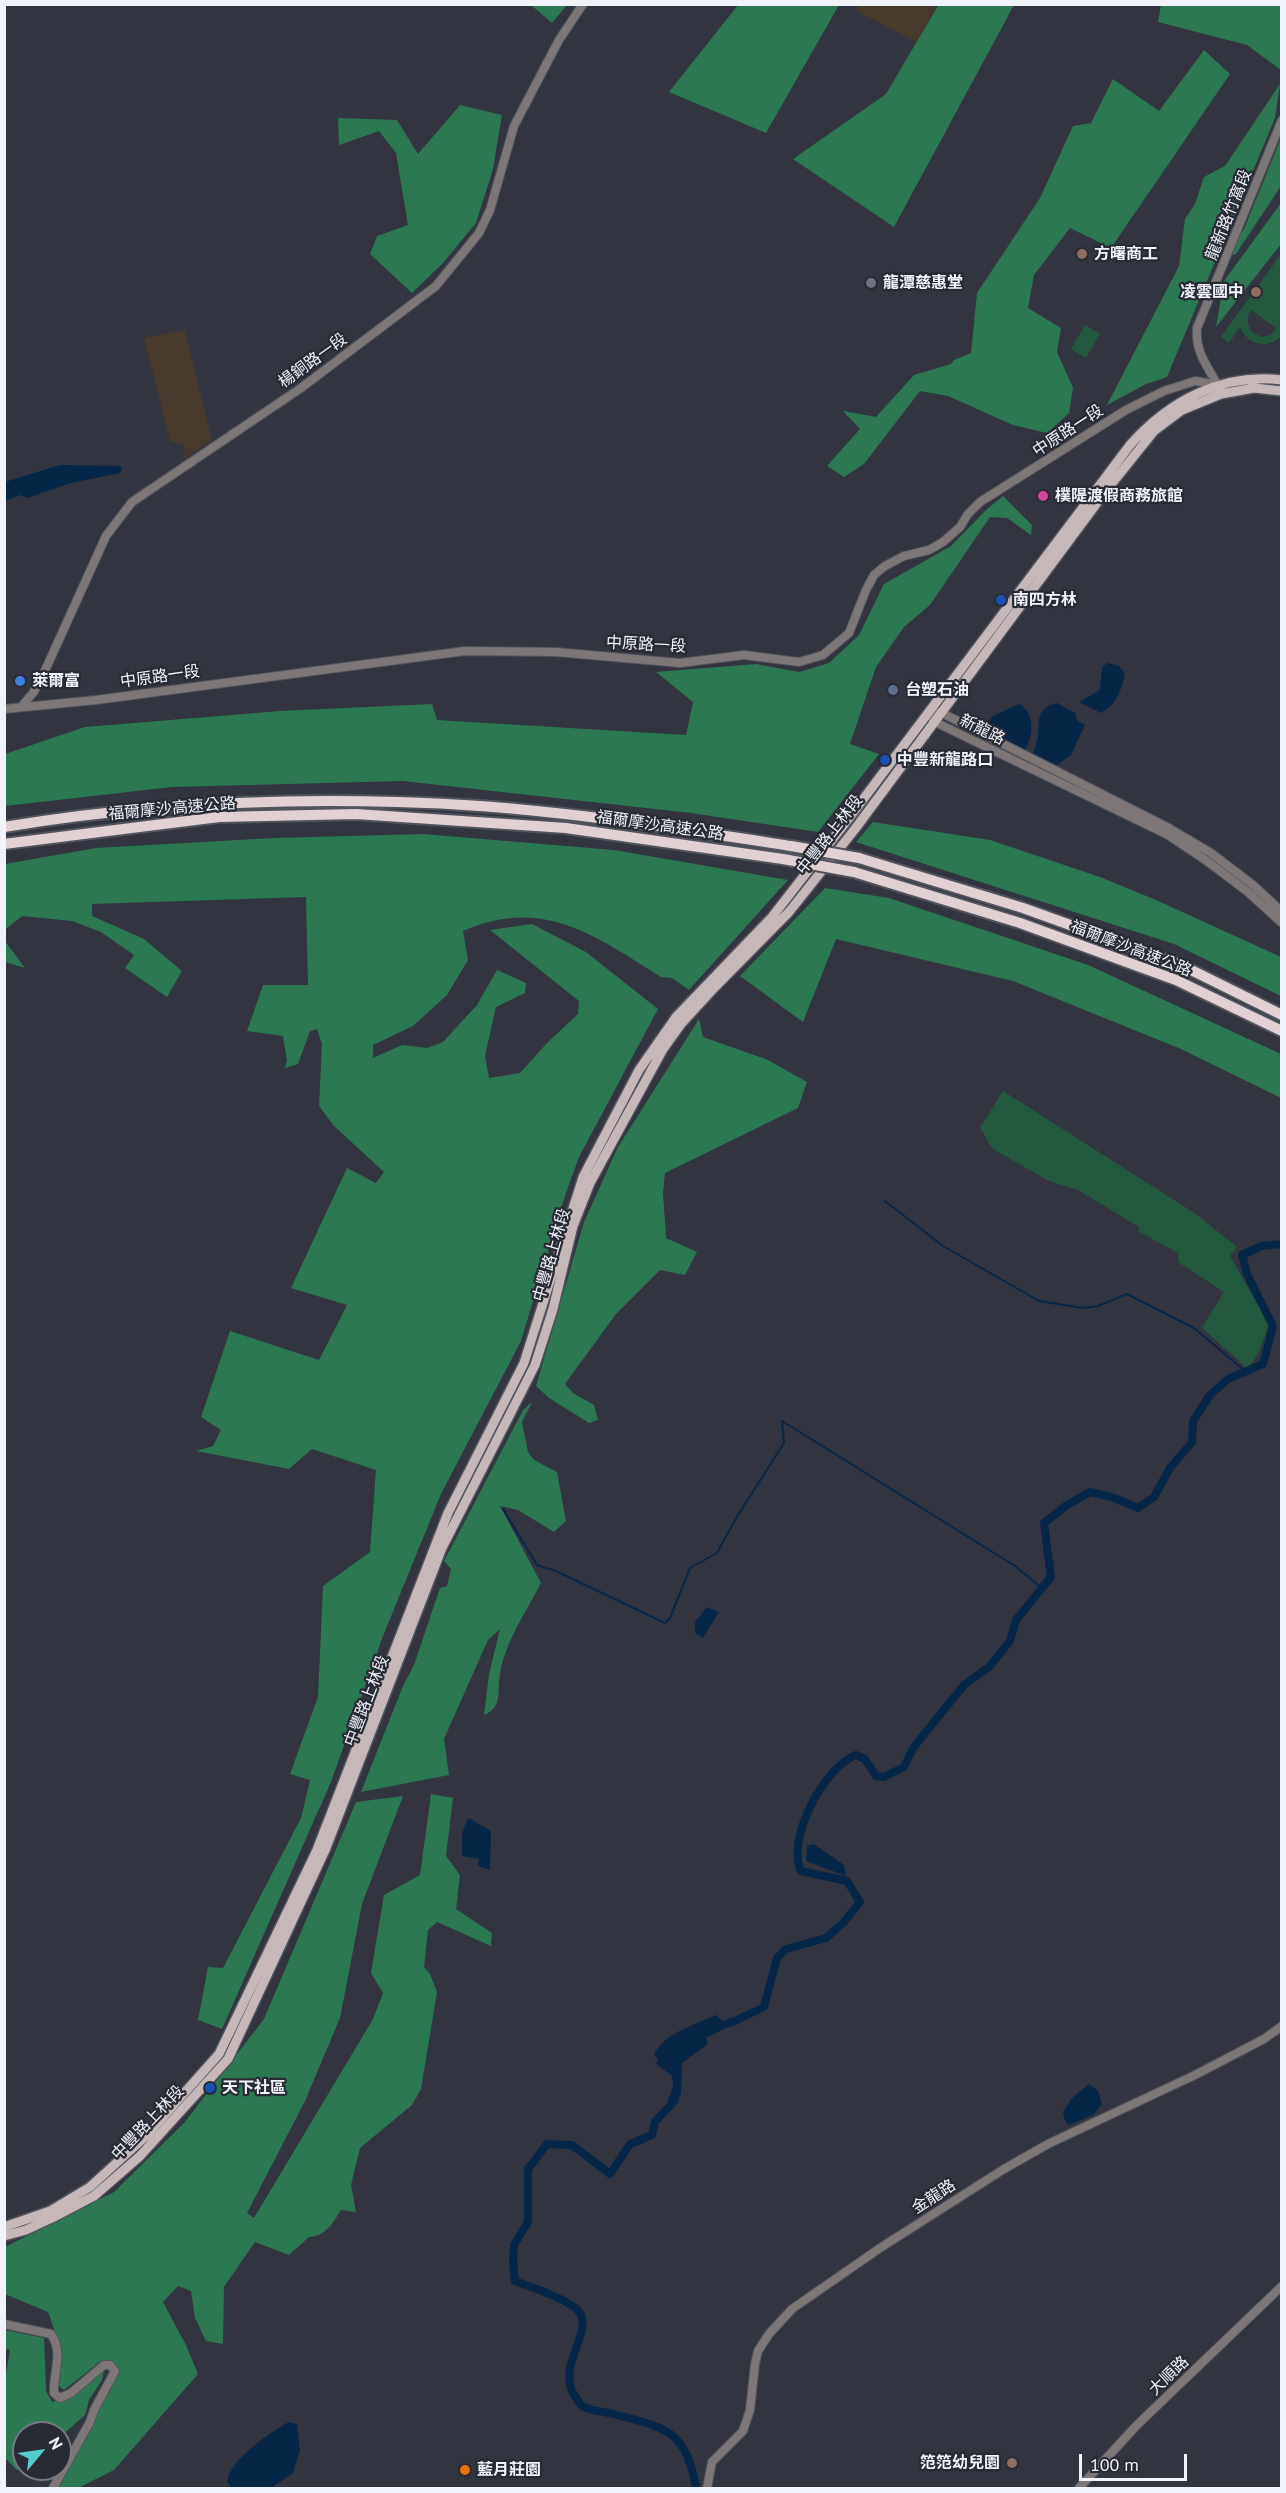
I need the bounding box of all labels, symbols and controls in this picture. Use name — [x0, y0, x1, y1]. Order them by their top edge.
street label: 龍新路竹窩段 — [1202, 167, 1256, 263]
place label: 方曙商工 — [1094, 244, 1158, 264]
marker: 方曙商工 — [1075, 247, 1089, 261]
place label: 龍潭慈惠堂 — [883, 273, 963, 293]
marker: 龍潭慈惠堂 — [864, 276, 878, 290]
place label: 凌雲國中 — [1180, 282, 1244, 302]
marker: 凌雲國中 — [1249, 285, 1263, 299]
street label: 楊銅路一段 — [275, 330, 351, 392]
street label: 中原路一段 — [1029, 401, 1107, 461]
place label: 樸隄渡假商務旅館 — [1055, 486, 1183, 506]
marker: 樸隄渡假商務旅館 — [1036, 489, 1050, 503]
place label: 南四方林 — [1013, 590, 1077, 610]
marker: 南四方林 — [994, 593, 1008, 607]
street label: 中原路一段 — [606, 633, 686, 657]
street label: 中原路一段 — [119, 662, 201, 692]
place label: 萊爾富 — [32, 671, 80, 691]
marker: 萊爾富 — [13, 674, 27, 688]
place label: 台塑石油 — [905, 680, 969, 700]
marker: 台塑石油 — [886, 683, 900, 697]
street label: 新龍路 — [956, 711, 1008, 749]
place label: 中豐新龍路口 — [897, 750, 993, 770]
marker: 中豐新龍路口 — [878, 753, 892, 767]
street label: 中豐路上林段 — [793, 791, 867, 879]
street label: 福爾摩沙高速公路 — [107, 794, 237, 824]
street label: 福爾摩沙高速公路 — [595, 808, 725, 844]
street label: 福爾摩沙高速公路 — [1068, 917, 1194, 981]
street label: 中豐路上林段 — [530, 1206, 574, 1304]
street label: 中豐路上林段 — [341, 1653, 393, 1749]
place label: 天下社區 — [222, 2078, 286, 2098]
marker: 天下社區 — [203, 2081, 217, 2095]
street label: 中豐路上林段 — [108, 2082, 188, 2164]
street label: 金龍路 — [909, 2176, 959, 2218]
street label: 大順路 — [1145, 2352, 1193, 2400]
north arrow — [12, 2421, 72, 2481]
text: N — [45, 2434, 67, 2453]
scale bar — [1082, 2442, 1190, 2480]
place label: 笵笵幼兒園 — [920, 2453, 1000, 2473]
text: 100 m — [1090, 2453, 1139, 2476]
marker: 笵笵幼兒園 — [1005, 2456, 1019, 2470]
place label: 藍月莊園 — [477, 2460, 541, 2480]
marker: 藍月莊園 — [458, 2463, 472, 2477]

